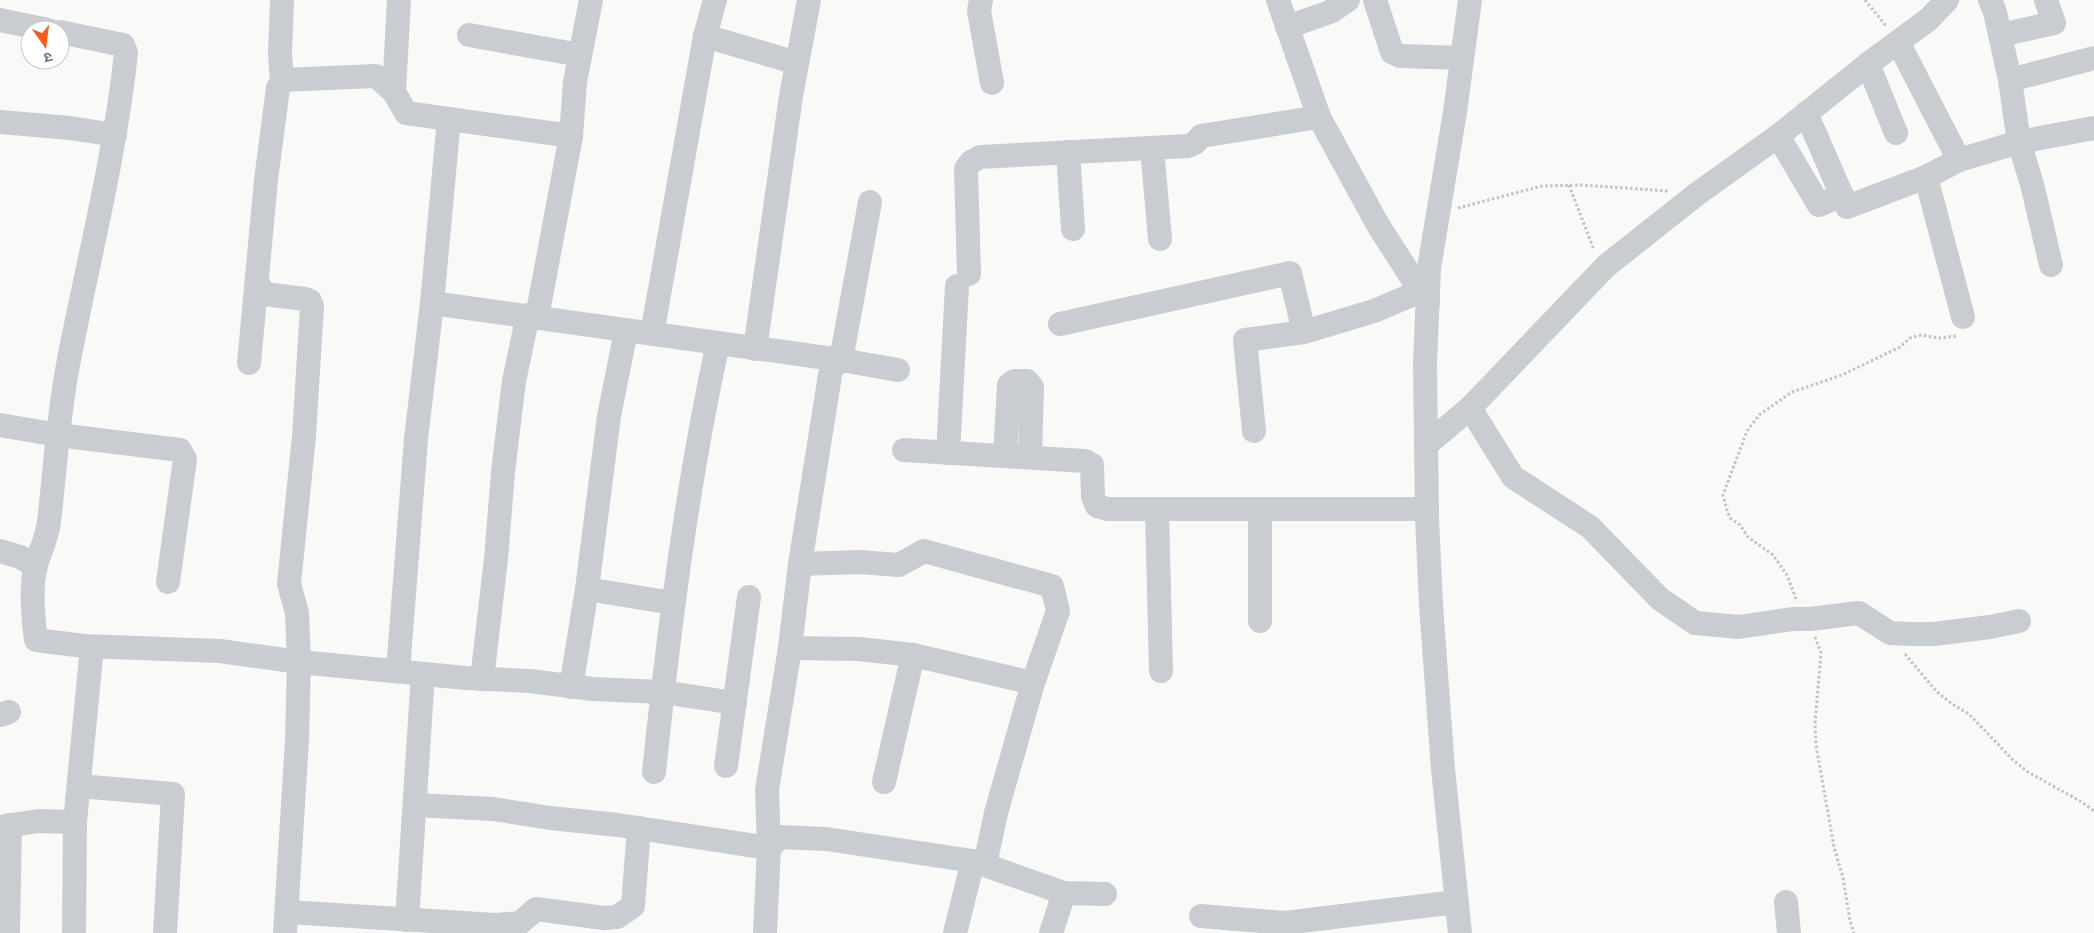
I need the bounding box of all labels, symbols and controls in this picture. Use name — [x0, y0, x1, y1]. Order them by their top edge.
north arrow — [20, 20, 70, 70]
text: उ — [41, 49, 54, 67]

